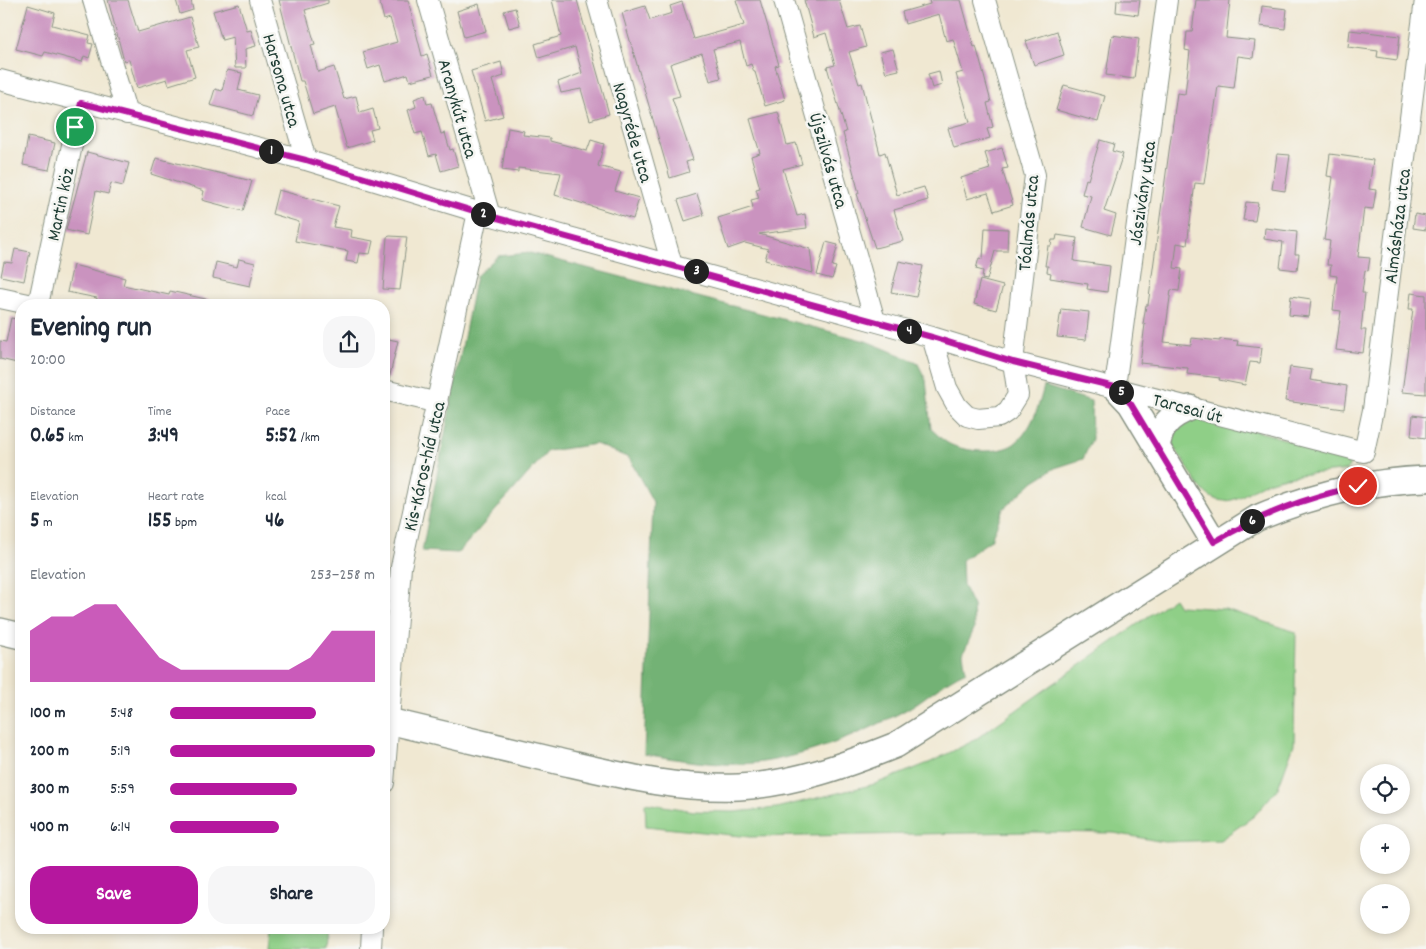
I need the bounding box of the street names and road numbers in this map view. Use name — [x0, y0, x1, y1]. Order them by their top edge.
street label: Harsona utca — [253, 31, 306, 132]
street label: Aranykút utca — [429, 56, 483, 163]
street label: Nagyréde utca — [603, 80, 658, 187]
street label: Újszilvás utca — [800, 110, 853, 213]
street label: Jászivány utca — [1124, 139, 1165, 247]
street label: Martin köz — [42, 166, 83, 244]
street label: Almásháza utca — [1379, 166, 1420, 286]
street label: Tóalmás utca — [1013, 173, 1048, 272]
street label: Tarcsai út — [1149, 388, 1225, 433]
street label: Kis-Káros-híd utca — [398, 398, 455, 534]

